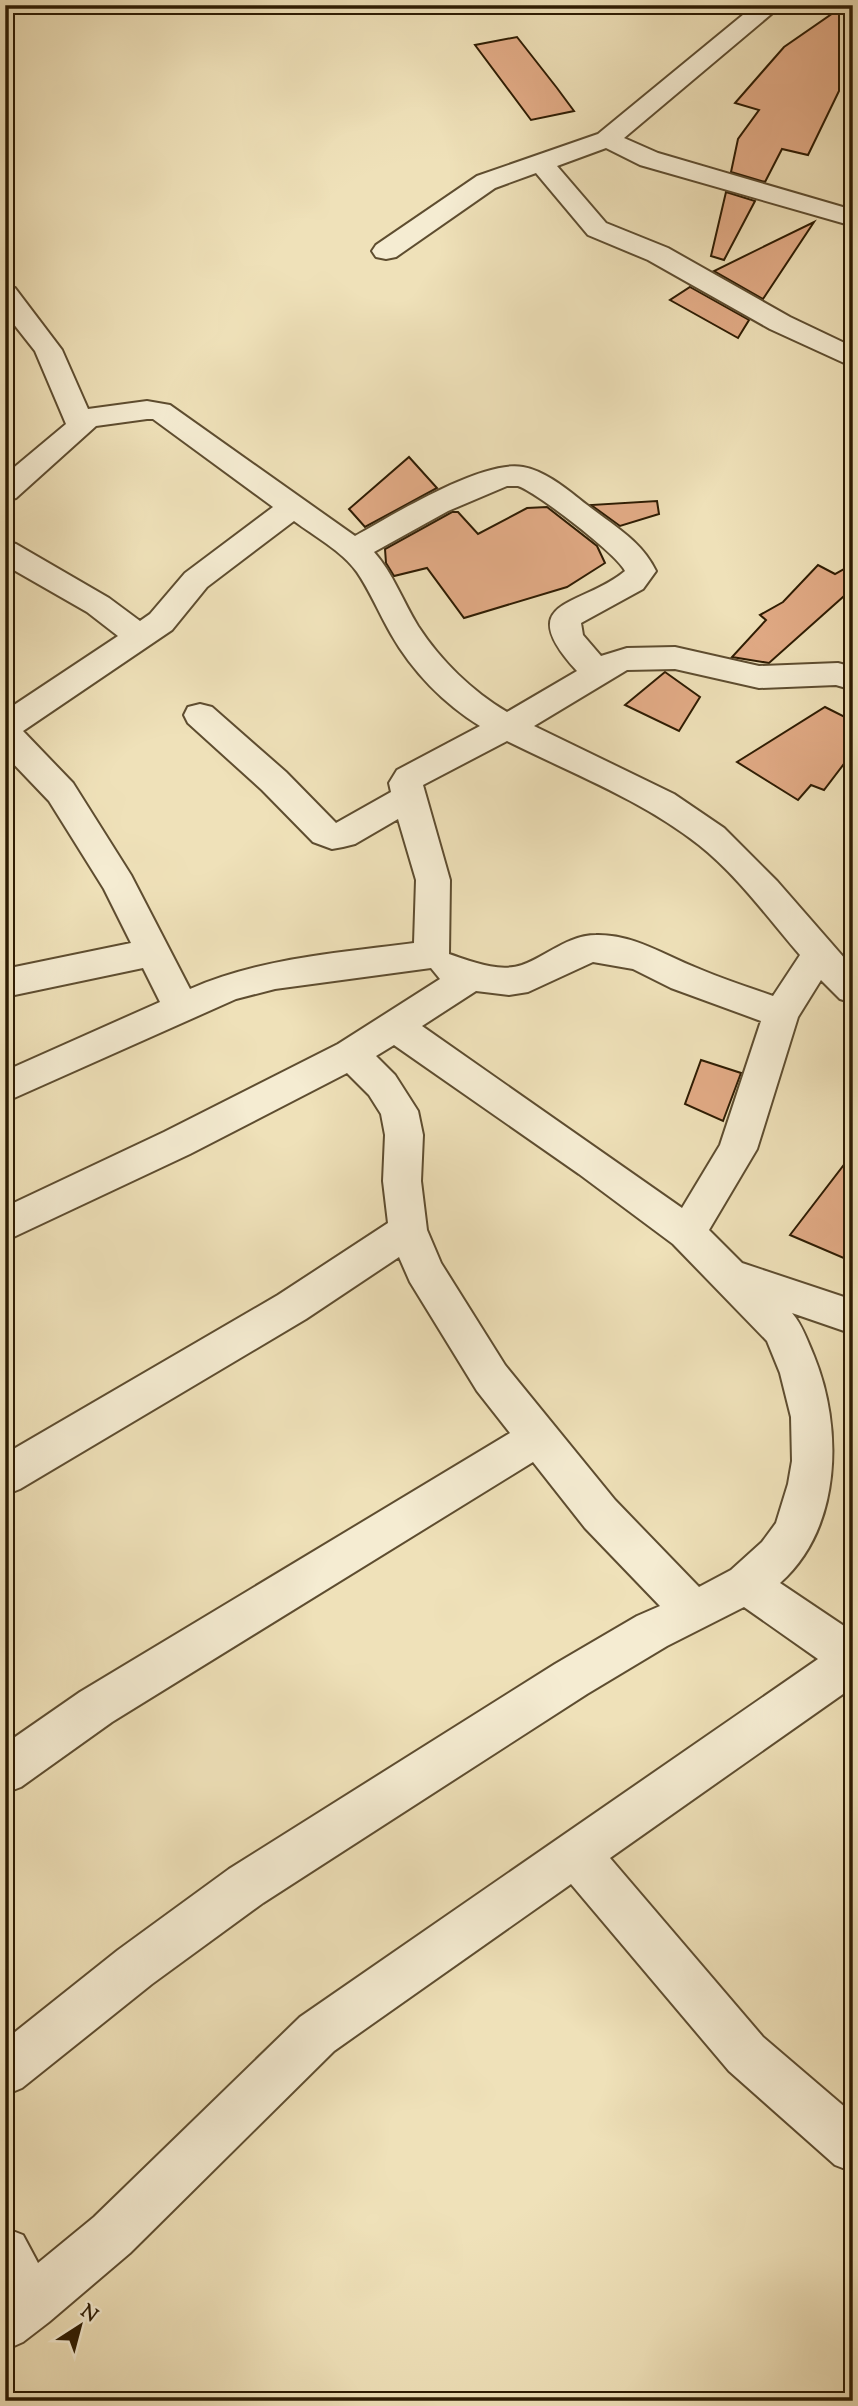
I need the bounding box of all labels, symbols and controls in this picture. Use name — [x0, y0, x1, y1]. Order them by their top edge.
north arrow — [46, 2290, 116, 2360]
text: N — [74, 2299, 103, 2330]

